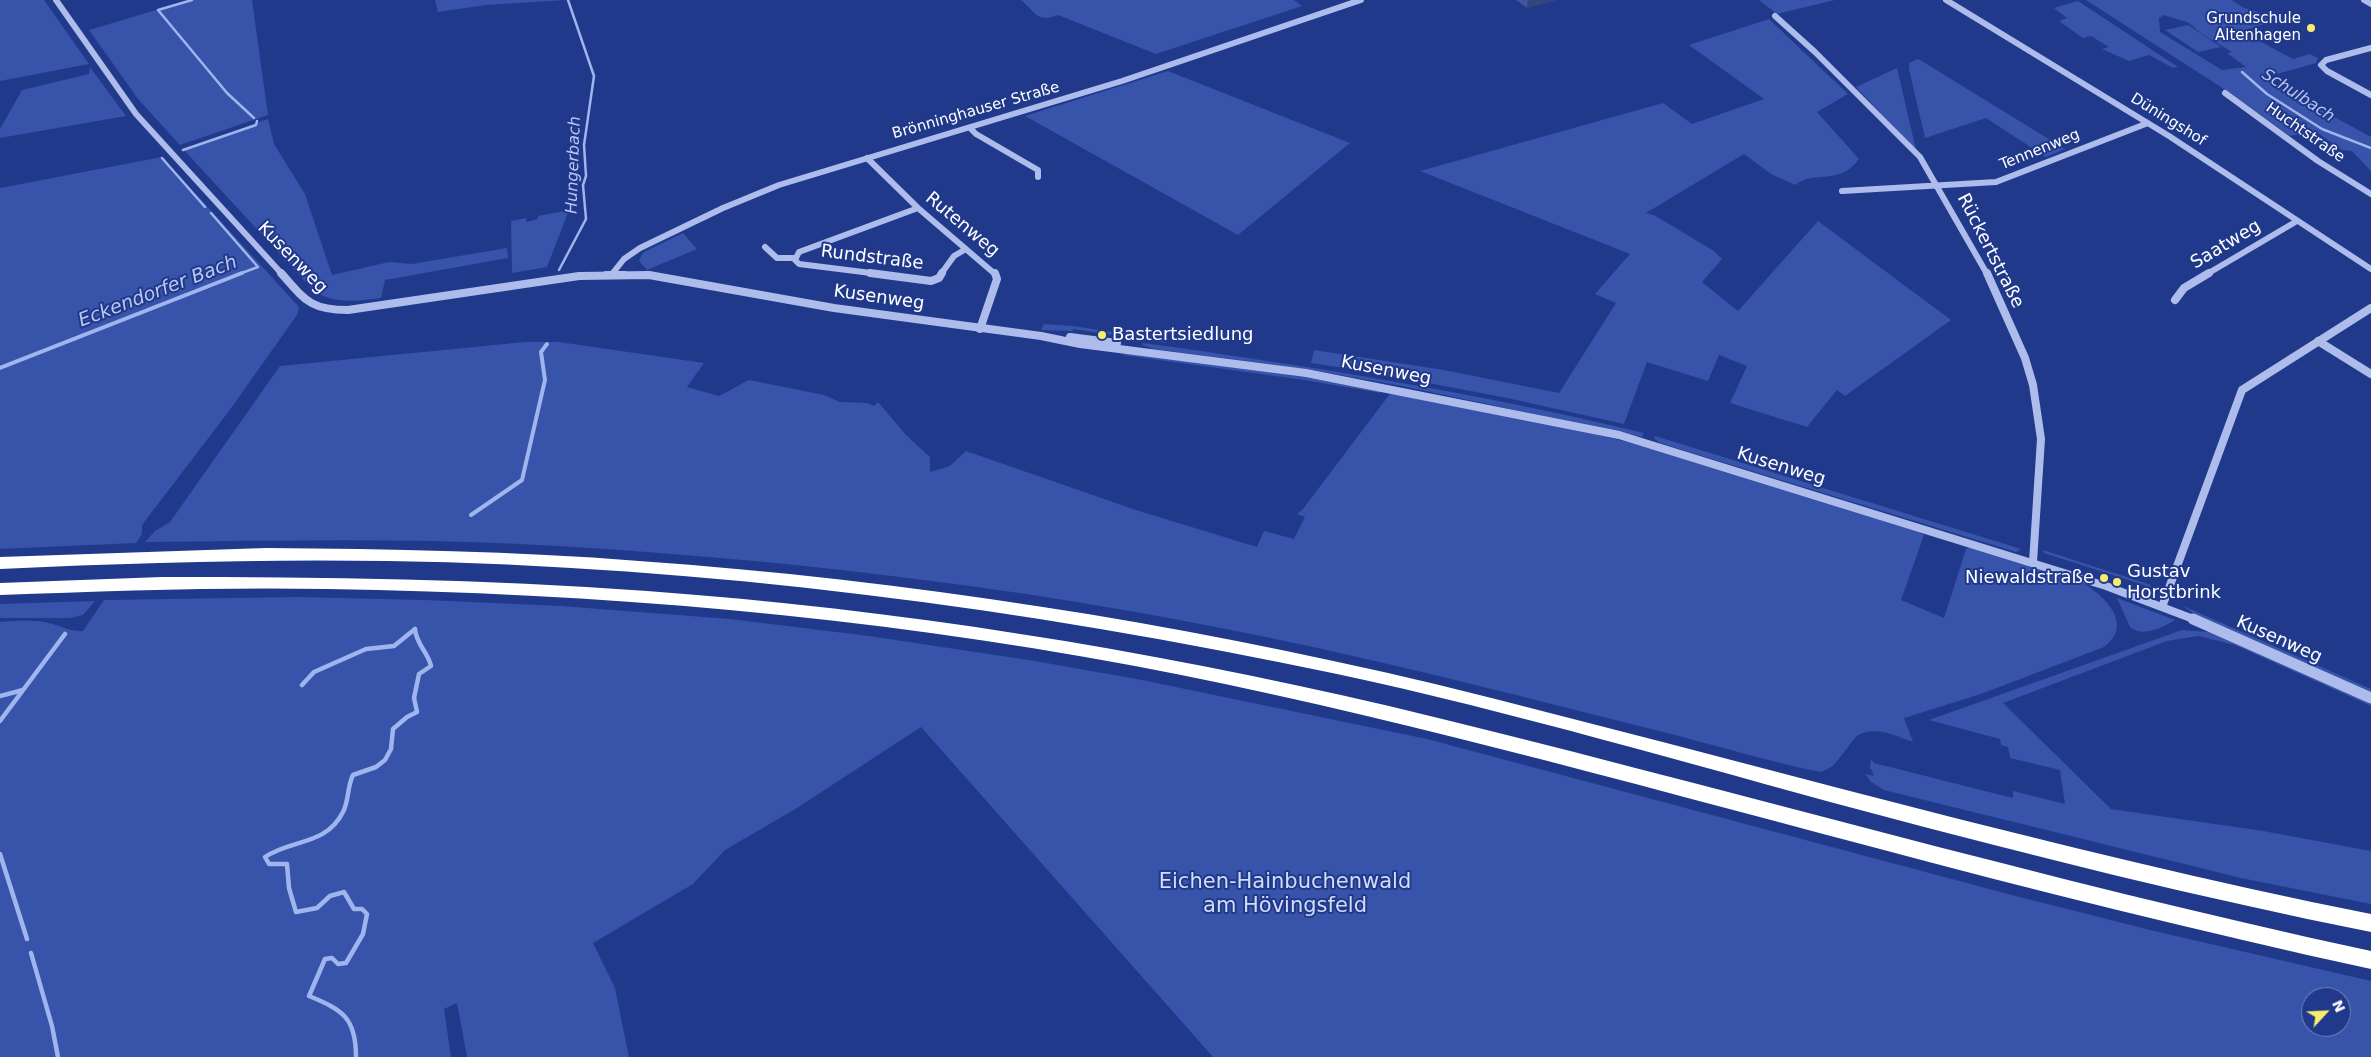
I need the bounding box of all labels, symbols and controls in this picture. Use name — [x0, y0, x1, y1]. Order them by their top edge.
place label: Grundschule Altenhagen — [2206, 10, 2301, 45]
marker: Grundschule Altenhagen — [2305, 22, 2317, 34]
water label: Schulbach — [2258, 65, 2338, 127]
street label: Brönninghauser Straße — [890, 78, 1062, 144]
street label: Düningshof — [2127, 90, 2209, 150]
street label: Huchtstraße — [2262, 99, 2348, 167]
water label: Hungerbach — [563, 116, 585, 214]
street label: Tennenweg — [1997, 126, 2083, 174]
street label: Rutenweg — [921, 188, 1003, 262]
street label: Rückertstraße — [1952, 190, 2028, 312]
street label: Saatweg — [2187, 216, 2265, 274]
street label: Kusenweg — [252, 218, 332, 298]
street label: Rundstraße — [819, 241, 925, 275]
water label: Eckendorfer Bach — [75, 251, 241, 333]
street label: Kusenweg — [832, 281, 926, 315]
place label: Bastertsiedlung — [1112, 324, 1253, 346]
marker: Bastertsiedlung — [1096, 329, 1108, 341]
street label: Kusenweg — [1339, 352, 1433, 390]
street label: Kusenweg — [1734, 443, 1828, 491]
place label: Gustav Horstbrink — [2127, 561, 2221, 604]
place label: Niewaldstraße — [1965, 567, 2094, 589]
marker: Niewaldstraße — [2098, 572, 2110, 584]
marker: Gustav Horstbrink — [2111, 576, 2123, 588]
street label: Kusenweg — [2233, 612, 2325, 668]
park label: Eichen-Hainbuchenwald am Hövingsfeld — [1159, 870, 1411, 920]
north arrow — [2301, 987, 2351, 1037]
text: N — [2329, 997, 2348, 1015]

